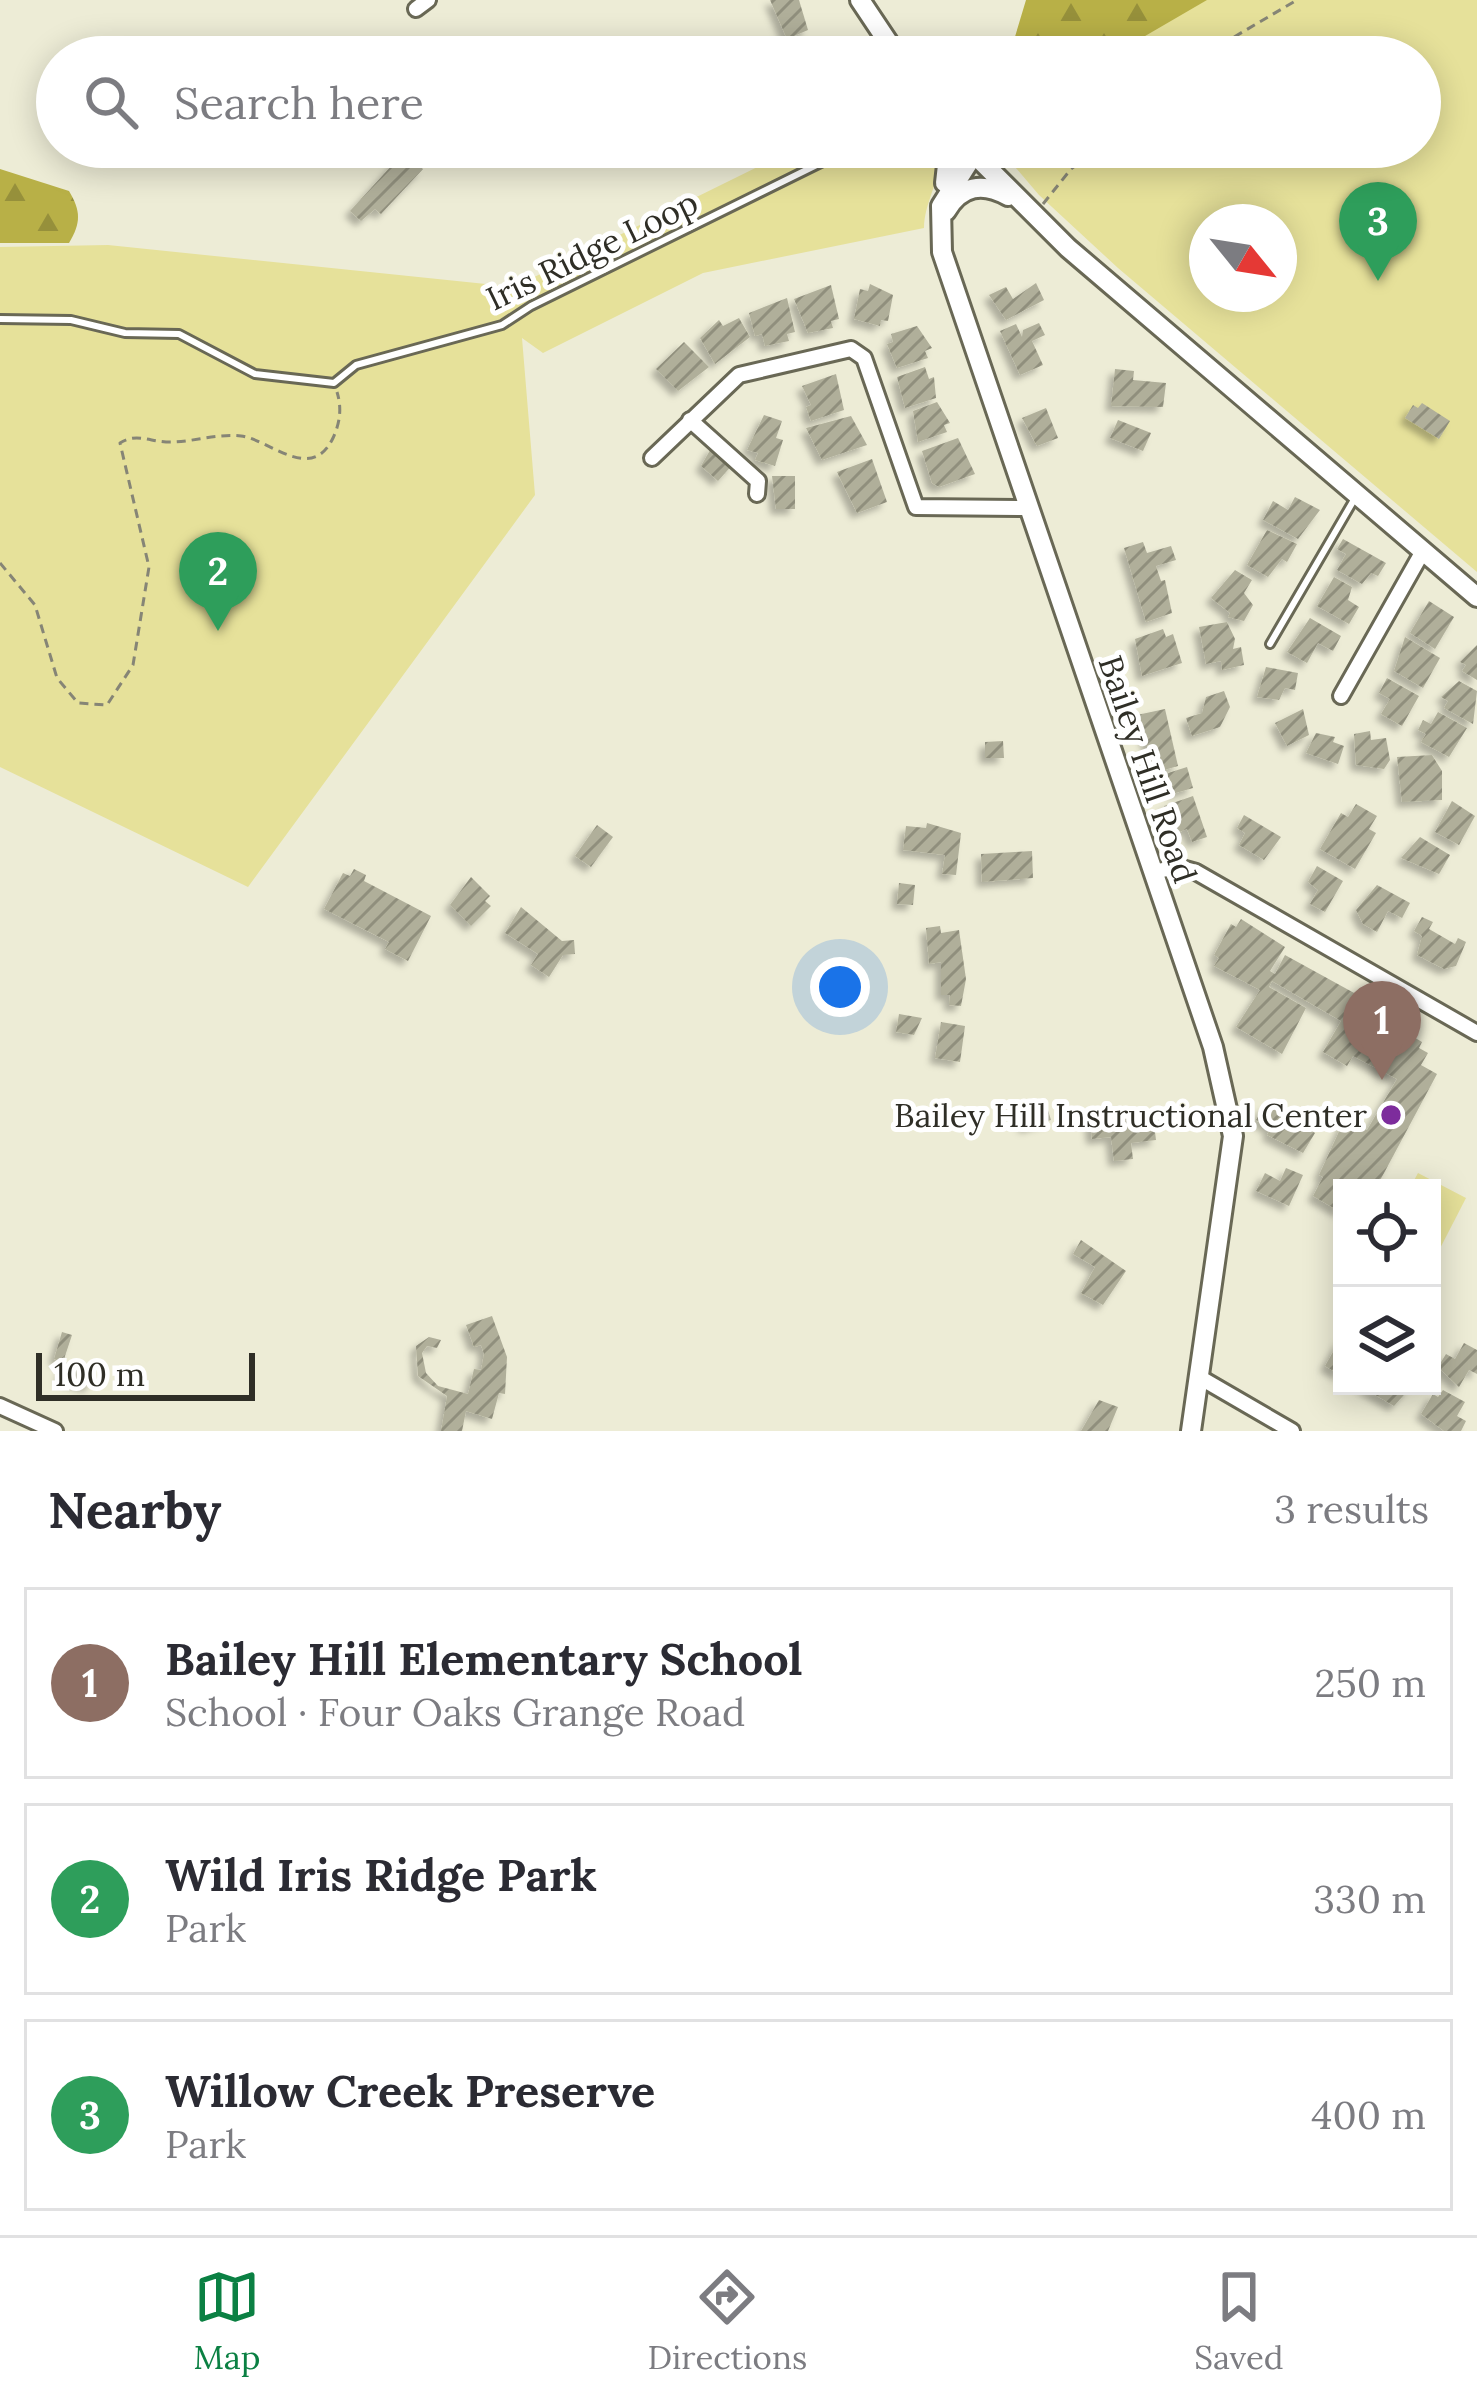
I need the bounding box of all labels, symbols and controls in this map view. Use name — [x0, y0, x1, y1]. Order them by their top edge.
search box — [36, 36, 1441, 168]
icon: search — [78, 69, 144, 135]
text: Search here — [174, 74, 424, 131]
street label: Iris Ridge Loop — [479, 181, 705, 319]
pin: 3 — [1339, 182, 1417, 281]
north arrow — [1189, 204, 1297, 312]
pin: 2 — [179, 532, 257, 631]
street label: Bailey Hill Road — [1089, 650, 1207, 888]
your location — [810, 957, 870, 1017]
pin: 1 — [1343, 981, 1421, 1080]
place label: Bailey Hill Instructional Center — [894, 1094, 1368, 1136]
marker: Bailey Hill Instructional Center — [1378, 1102, 1404, 1128]
map controls — [1333, 1179, 1441, 1395]
button: locate — [1333, 1179, 1441, 1287]
button: layers — [1333, 1287, 1441, 1395]
scale bar — [36, 1347, 255, 1400]
text: 100 m — [54, 1353, 145, 1395]
text: Nearby — [48, 1477, 221, 1542]
text: 3 results — [1274, 1484, 1429, 1534]
text: Bailey Hill Elementary School — [165, 1630, 802, 1687]
text: 1 — [82, 1658, 98, 1708]
text: 250 m — [1314, 1658, 1426, 1708]
text: School · Four Oaks Grange Road — [165, 1687, 745, 1737]
text: Wild Iris Ridge Park — [165, 1846, 597, 1903]
text: 2 — [80, 1874, 100, 1924]
text: 330 m — [1313, 1874, 1426, 1924]
text: Park — [165, 1903, 246, 1953]
text: Willow Creek Preserve — [165, 2062, 655, 2119]
text: 3 — [79, 2090, 101, 2140]
text: 400 m — [1311, 2090, 1426, 2140]
text: Park — [165, 2119, 246, 2169]
tab: Map — [193, 2264, 261, 2378]
tab: Directions — [648, 2264, 807, 2378]
tab: Saved — [1194, 2264, 1283, 2378]

